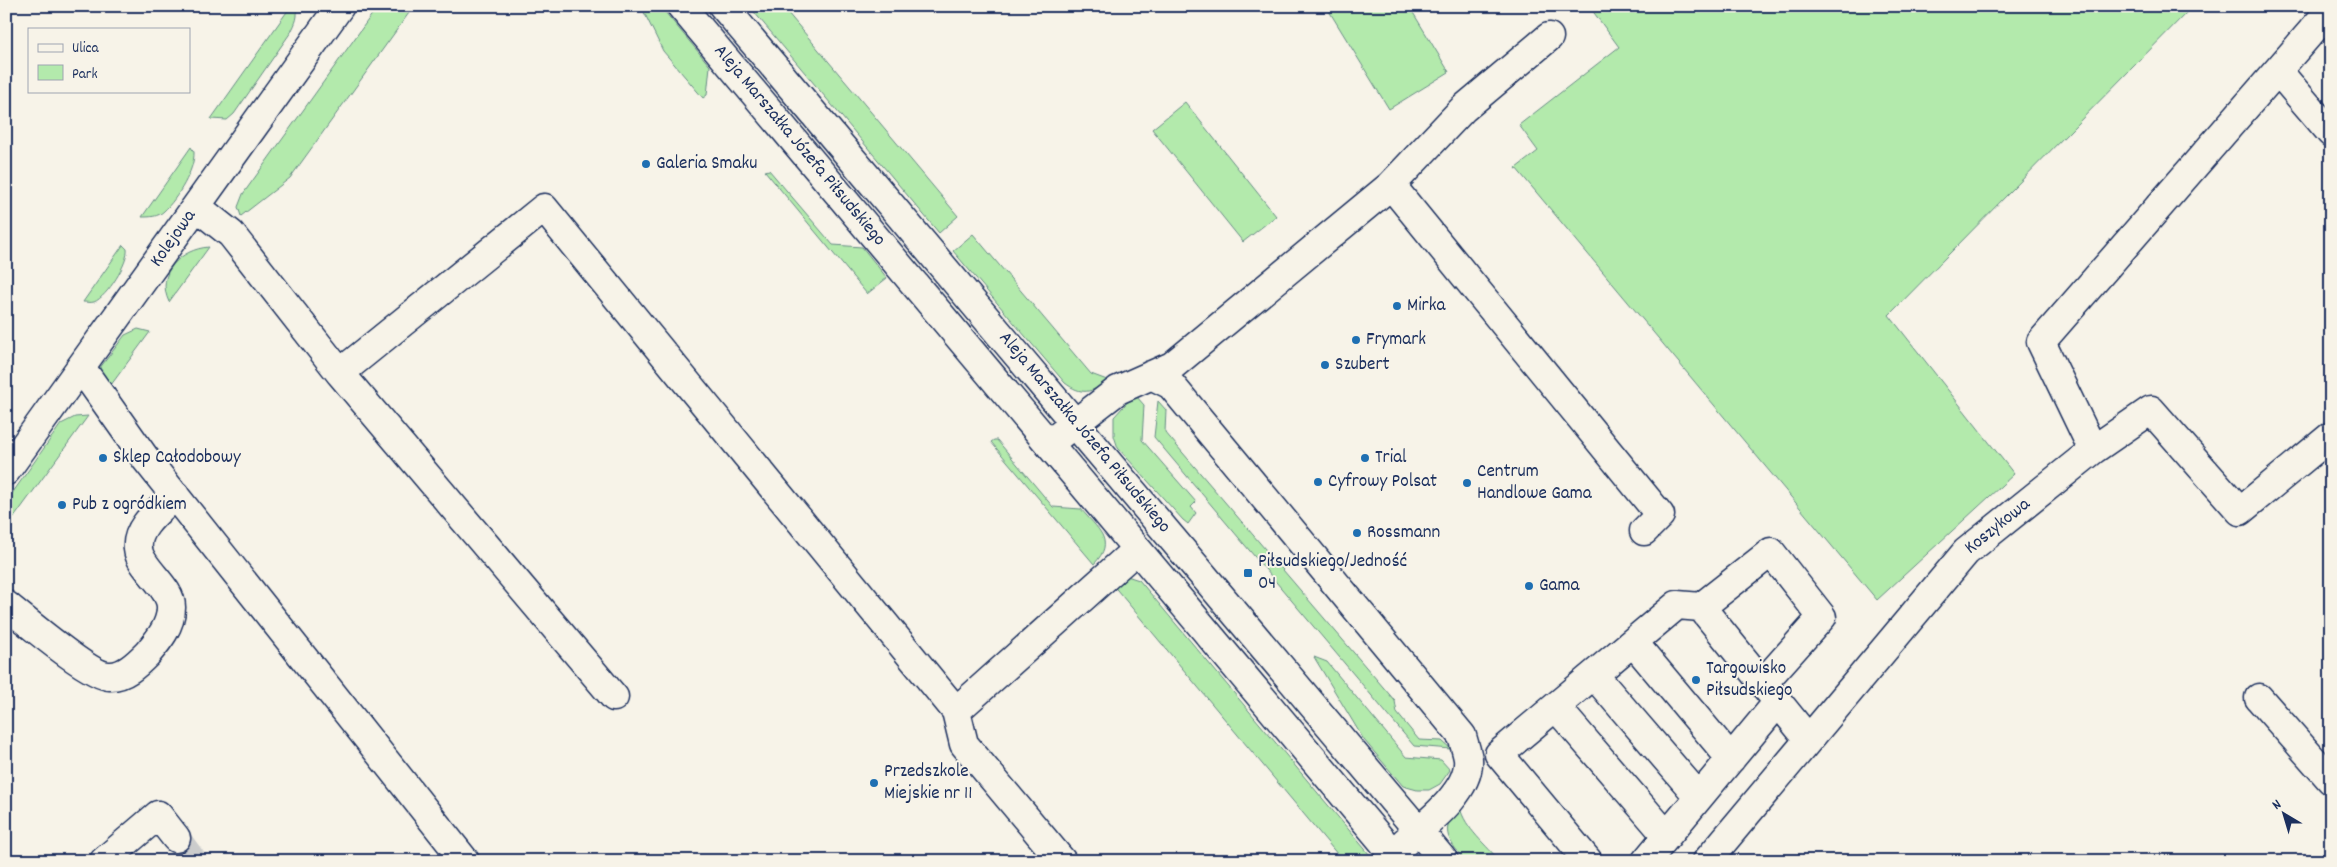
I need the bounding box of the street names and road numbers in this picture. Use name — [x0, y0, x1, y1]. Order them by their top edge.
street label: Aleja Marszałka Józefa Piłsudskiego — [706, 39, 892, 253]
street label: Kolejowa — [144, 204, 204, 273]
street label: Aleja Marszałka Józefa Piłsudskiego — [991, 326, 1177, 540]
street label: Koszykowa — [1959, 491, 2037, 562]

